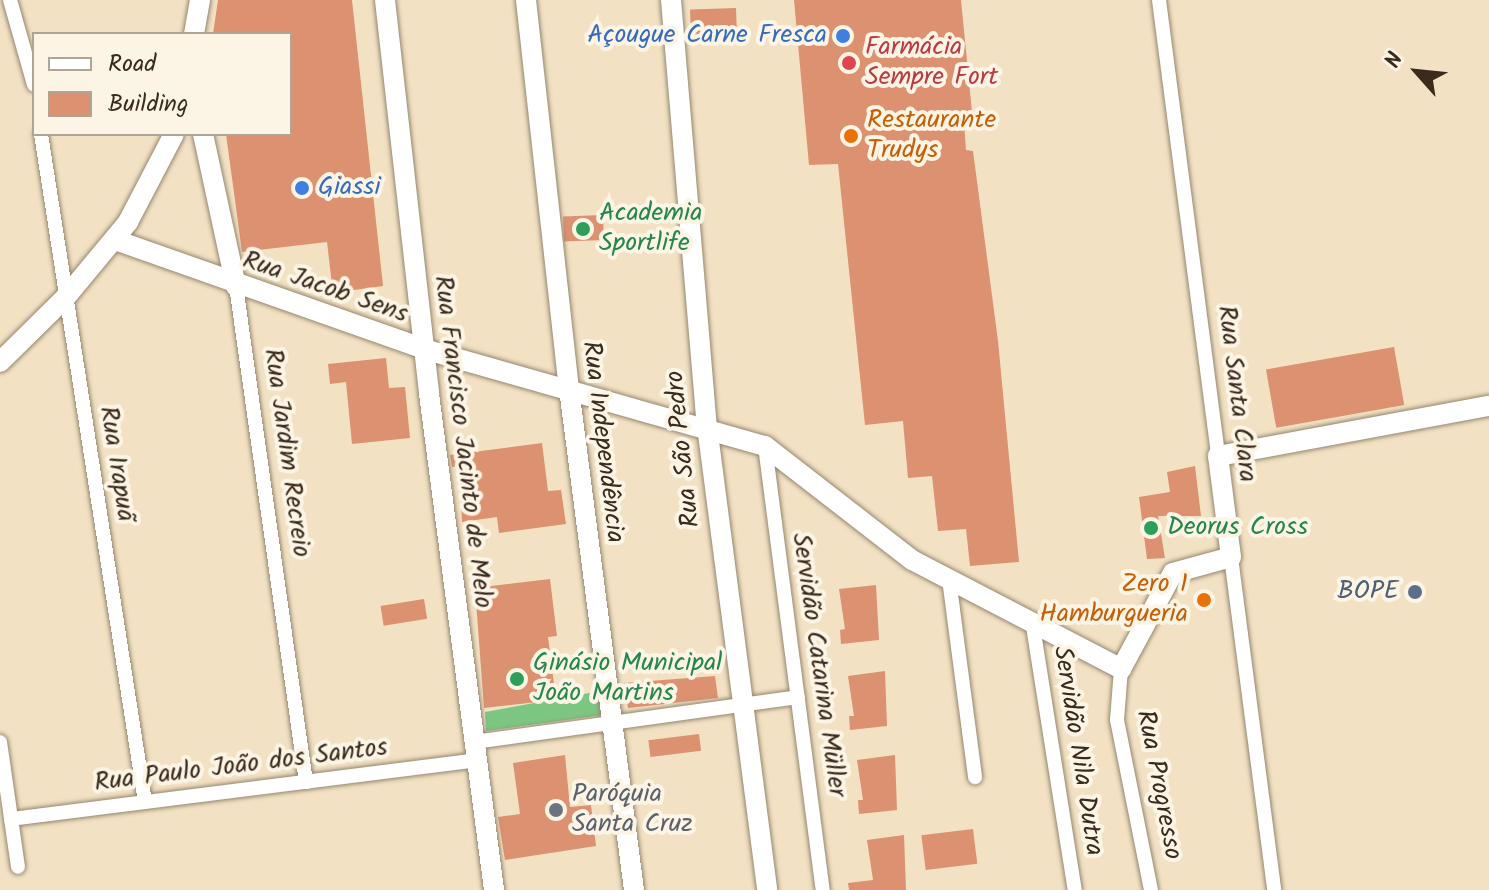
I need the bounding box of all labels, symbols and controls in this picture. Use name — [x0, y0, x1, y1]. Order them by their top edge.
place label: Açougue Carne Fresca — [587, 20, 827, 52]
marker: Açougue Carne Fresca — [834, 27, 852, 45]
legend — [32, 32, 292, 136]
place label: Farmácia Sempre Fort — [865, 32, 998, 94]
north arrow — [1377, 32, 1457, 112]
text: Road — [108, 45, 156, 84]
text: N — [1376, 47, 1414, 75]
marker: Farmácia Sempre Fort — [840, 54, 858, 72]
text: Building — [108, 85, 188, 124]
place label: Restaurante Trudys — [867, 105, 996, 166]
marker: Restaurante Trudys — [842, 127, 860, 145]
place label: Giassi — [318, 172, 381, 204]
marker: Giassi — [293, 179, 311, 197]
place label: Academia Sportlife — [599, 198, 702, 260]
marker: Academia Sportlife — [574, 220, 592, 238]
street label: Rua Jacob Sens — [238, 245, 412, 331]
street label: Rua Francisco Jacinto de Melo — [426, 274, 498, 610]
street label: Rua Santa Clara — [1210, 304, 1262, 484]
street label: Rua Independência — [574, 339, 630, 545]
street label: Rua Jardim Recreio — [256, 347, 316, 559]
street label: Rua São Pedro — [660, 369, 708, 529]
street label: Rua Irapuã — [91, 404, 141, 524]
place label: Deorus Cross — [1167, 512, 1308, 544]
marker: Deorus Cross — [1142, 519, 1160, 537]
street label: Servidão Catarina Müller — [784, 531, 852, 799]
place label: Zero 1 Hamburgueria — [1039, 569, 1188, 630]
place label: BOPE — [1337, 576, 1399, 608]
marker: BOPE — [1406, 583, 1424, 601]
marker: Zero 1 Hamburgueria — [1195, 591, 1213, 609]
street label: Servidão Nila Dutra — [1045, 644, 1109, 858]
place label: Ginásio Municipal João Martins — [533, 648, 722, 710]
marker: Ginásio Municipal João Martins — [508, 670, 526, 688]
street label: Rua Progresso — [1128, 708, 1188, 862]
street label: Rua Paulo João dos Santos — [93, 733, 389, 799]
place label: Paróquia Santa Cruz — [572, 779, 693, 840]
marker: Paróquia Santa Cruz — [547, 801, 565, 819]

